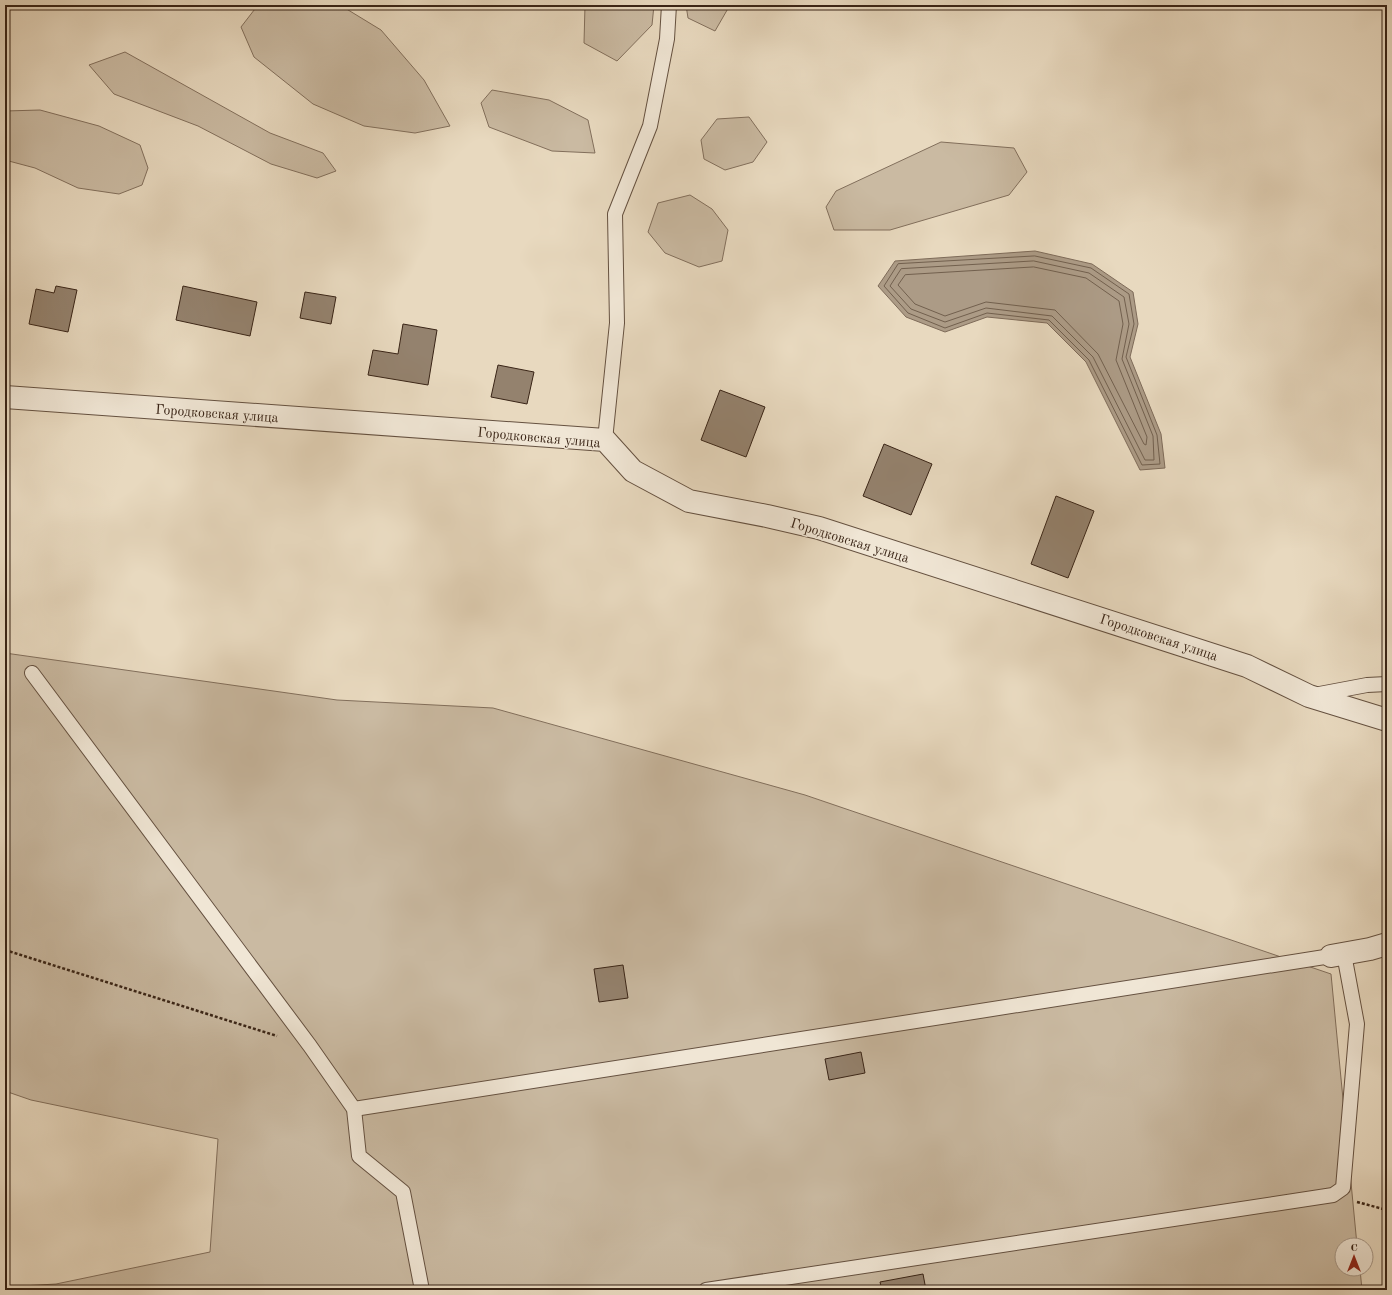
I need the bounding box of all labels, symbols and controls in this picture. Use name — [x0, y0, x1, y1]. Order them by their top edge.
street label: Городковская улица — [155, 403, 279, 425]
street label: Городковская улица — [477, 426, 601, 450]
street label: Городковская улица — [789, 516, 911, 566]
street label: Городковская улица — [1098, 612, 1220, 664]
north arrow — [1334, 1237, 1374, 1277]
text: С — [1350, 1243, 1358, 1254]

